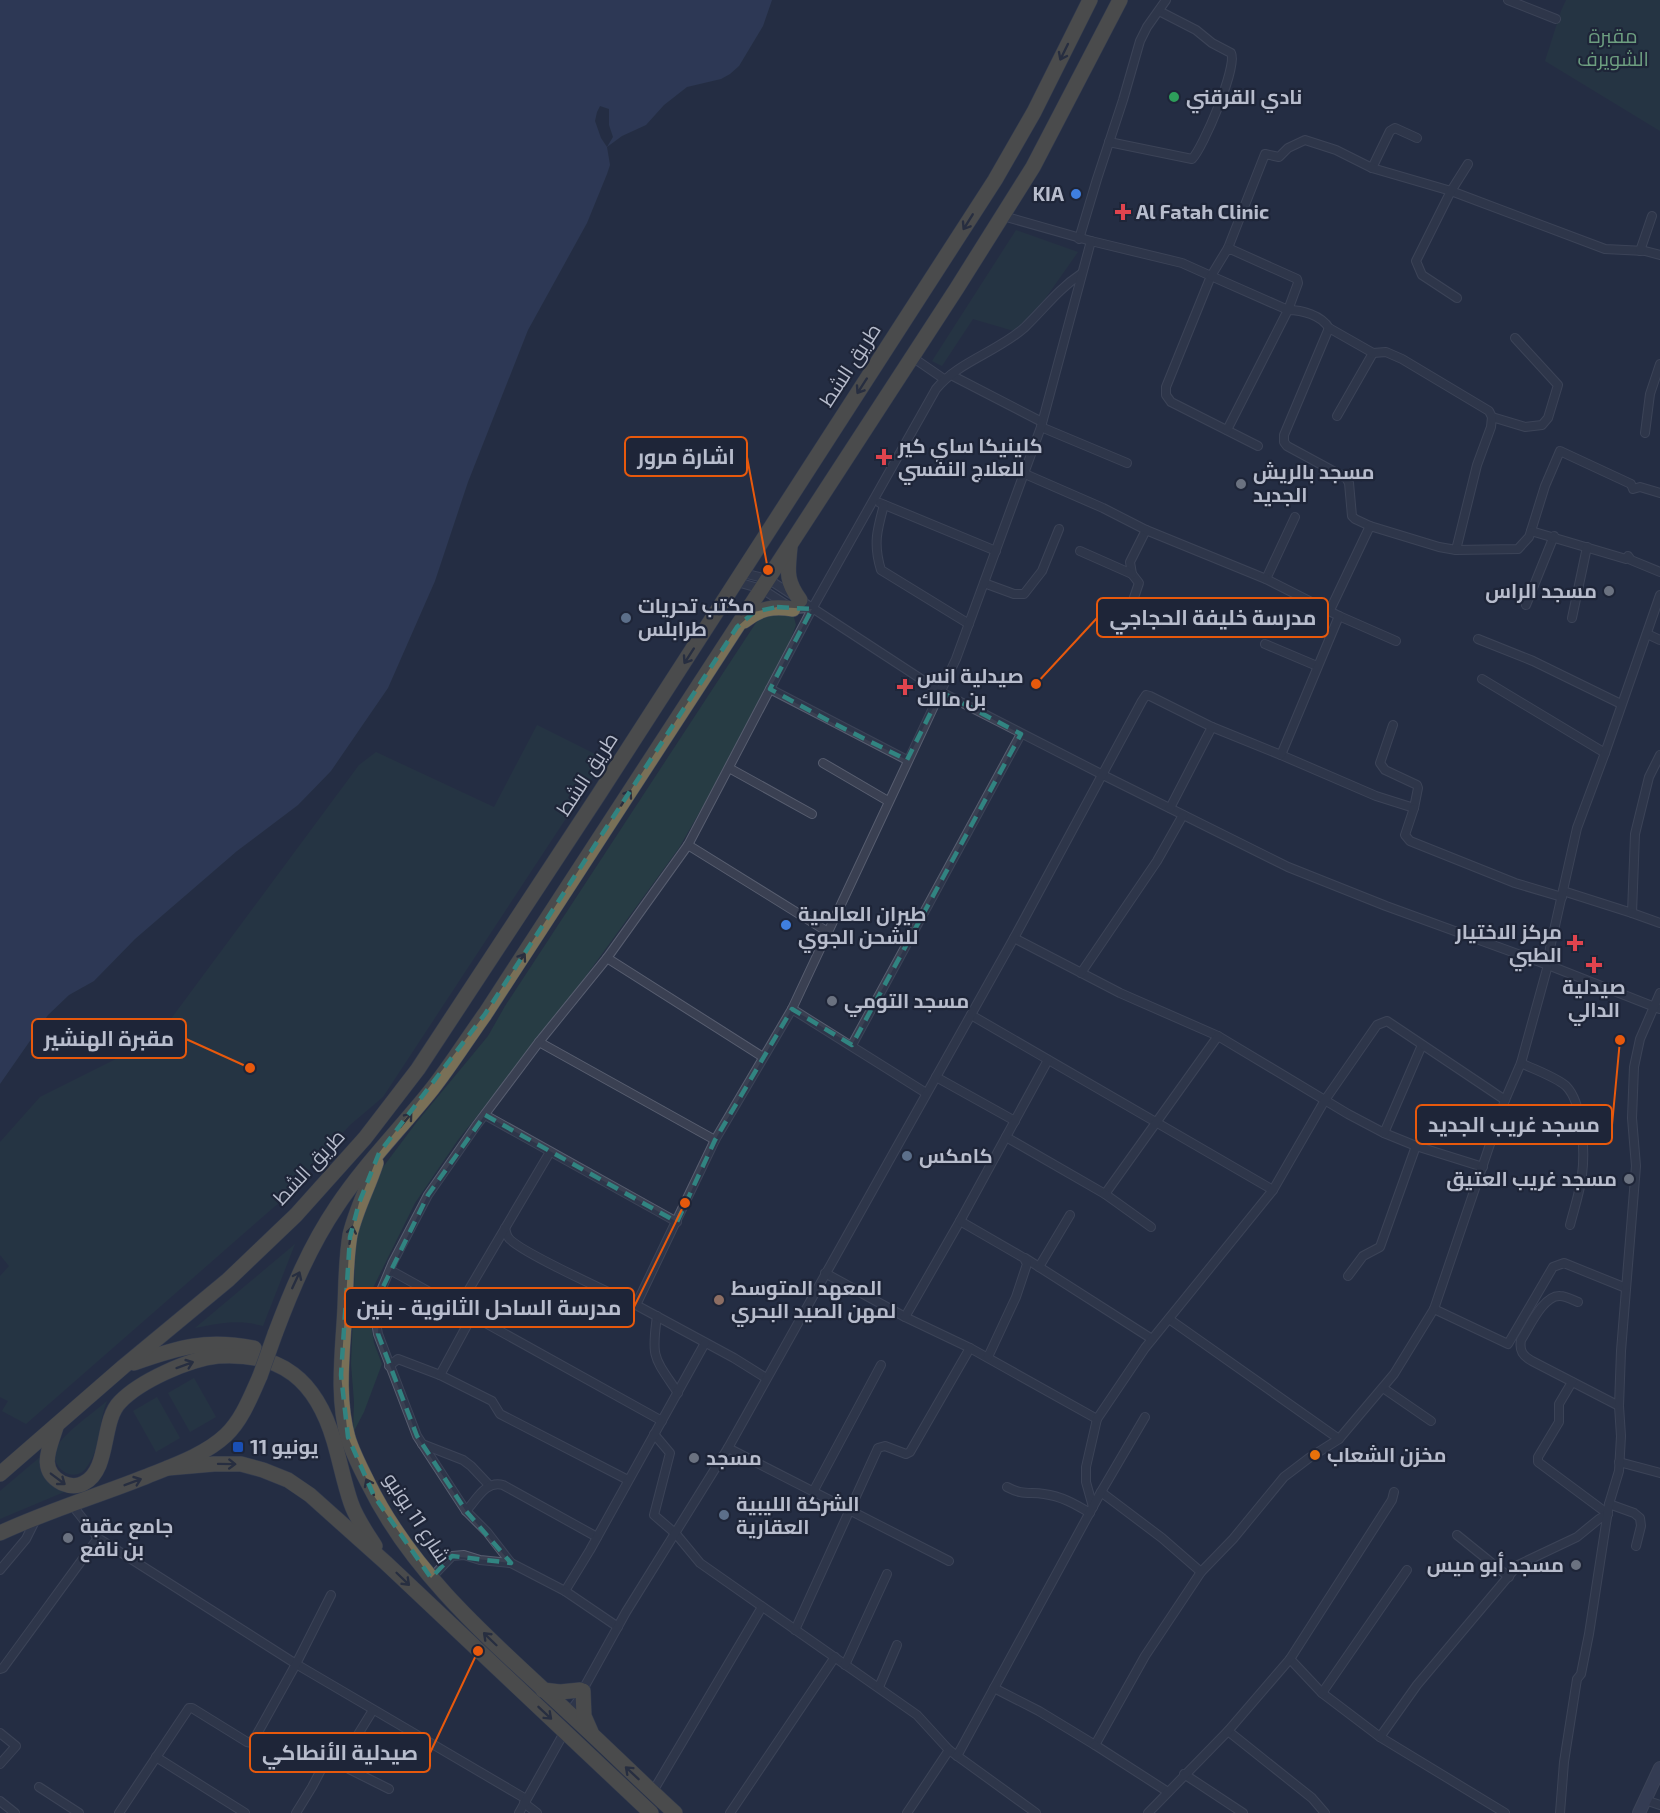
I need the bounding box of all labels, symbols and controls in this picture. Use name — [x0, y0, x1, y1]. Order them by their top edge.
park label: مقبرة الشويرف — [1577, 23, 1649, 71]
one-way arrow — [1058, 43, 1069, 61]
place label: نادي القرقني — [1186, 84, 1302, 114]
marker: نادي القرقني — [1167, 90, 1181, 104]
place label: KIA — [1032, 181, 1065, 205]
marker: KIA — [1069, 187, 1083, 201]
place label: Al Fatah Clinic — [1136, 199, 1269, 223]
marker: Al Fatah Clinic — [1114, 203, 1132, 221]
one-way arrow — [961, 213, 973, 230]
street label: طريق الشط — [813, 318, 887, 412]
one-way arrow — [856, 377, 868, 394]
place label: كلينيكا ساي كير للعلاج النفسي — [897, 433, 1043, 485]
callout: اشارة مرور — [625, 437, 747, 476]
text: اشارة مرور — [636, 443, 735, 470]
marker: كلينيكا ساي كير للعلاج النفسي — [875, 448, 893, 466]
place label: مسجد بالريش الجديد — [1253, 459, 1375, 507]
marker: مسجد بالريش الجديد — [1234, 477, 1248, 491]
place label: مسجد الراس — [1485, 578, 1597, 603]
marker: مسجد الراس — [1602, 584, 1616, 598]
place label: مكتب تحريات طرابلس — [638, 593, 755, 641]
callout: مدرسة خليفة الحجاجي — [1097, 598, 1328, 637]
text: مدرسة خليفة الحجاجي — [1110, 604, 1316, 635]
marker: مكتب تحريات طرابلس — [619, 611, 633, 625]
one-way arrow — [682, 647, 694, 664]
place label: صيدلية انس بن مالك — [917, 663, 1024, 711]
marker: صيدلية انس بن مالك — [898, 680, 912, 694]
street label: طريق الشط — [550, 727, 624, 821]
one-way arrow — [621, 790, 633, 807]
place label: طيران العالمية للشحن الجوي — [798, 901, 927, 953]
marker: طيران العالمية للشحن الجوي — [779, 918, 793, 932]
place label: مركز الاختيار الطبي — [1454, 919, 1562, 972]
marker: مركز الاختيار الطبي — [1566, 934, 1584, 952]
one-way arrow — [514, 953, 526, 970]
marker: صيدلية الدالي — [1587, 958, 1601, 972]
place label: صيدلية الدالي — [1562, 974, 1626, 1026]
place label: مسجد التومي — [844, 988, 969, 1017]
marker: مسجد التومي — [825, 994, 839, 1008]
callout: مقبرة الهنشير — [32, 1019, 186, 1058]
text: مقبرة الهنشير — [43, 1025, 174, 1052]
callout: مسجد غريب الجديد — [1416, 1105, 1612, 1144]
text: مسجد غريب الجديد — [1428, 1111, 1600, 1137]
one-way arrow — [400, 1112, 413, 1128]
street label: طريق الشط — [267, 1124, 351, 1210]
place label: كامكس — [919, 1143, 993, 1168]
marker: كامكس — [900, 1149, 914, 1163]
place label: مسجد غريب العتيق — [1446, 1166, 1617, 1192]
marker: مسجد غريب العتيق — [1622, 1172, 1636, 1186]
one-way arrow — [346, 1225, 357, 1245]
one-way arrow — [291, 1271, 303, 1289]
place label: المعهد المتوسط لمهن الصيد البحري — [731, 1275, 896, 1327]
callout: مدرسة الساحل الثانوية - بنين — [345, 1288, 634, 1327]
marker: المعهد المتوسط لمهن الصيد البحري — [712, 1293, 726, 1307]
text: مدرسة الساحل الثانوية - بنين — [356, 1294, 622, 1321]
one-way arrow — [175, 1358, 194, 1369]
place label: 11 يونيو — [250, 1434, 318, 1459]
marker: 11 يونيو — [231, 1440, 245, 1454]
place label: مخزن الشعاب — [1327, 1442, 1447, 1467]
place label: مسجد — [706, 1445, 762, 1470]
marker: مخزن الشعاب — [1308, 1448, 1322, 1462]
marker: مسجد — [687, 1451, 701, 1465]
one-way arrow — [216, 1458, 236, 1470]
street label: شارع 11 يونيو — [377, 1468, 456, 1569]
one-way arrow — [50, 1472, 66, 1485]
one-way arrow — [123, 1476, 142, 1487]
one-way arrow — [364, 1479, 376, 1496]
place label: الشركة الليبية العقارية — [736, 1491, 859, 1539]
marker: الشركة الليبية العقارية — [717, 1508, 731, 1522]
place label: جامع عقبة بن نافع — [80, 1513, 173, 1563]
marker: جامع عقبة بن نافع — [61, 1531, 75, 1545]
place label: مسجد أبو ميس — [1427, 1551, 1564, 1577]
marker: مسجد أبو ميس — [1569, 1558, 1583, 1572]
one-way arrow — [395, 1572, 410, 1586]
one-way arrow — [483, 1632, 498, 1646]
one-way arrow — [537, 1706, 552, 1720]
callout: صيدلية الأنطاكي — [250, 1733, 430, 1772]
text: صيدلية الأنطاكي — [262, 1739, 418, 1770]
one-way arrow — [624, 1766, 639, 1780]

